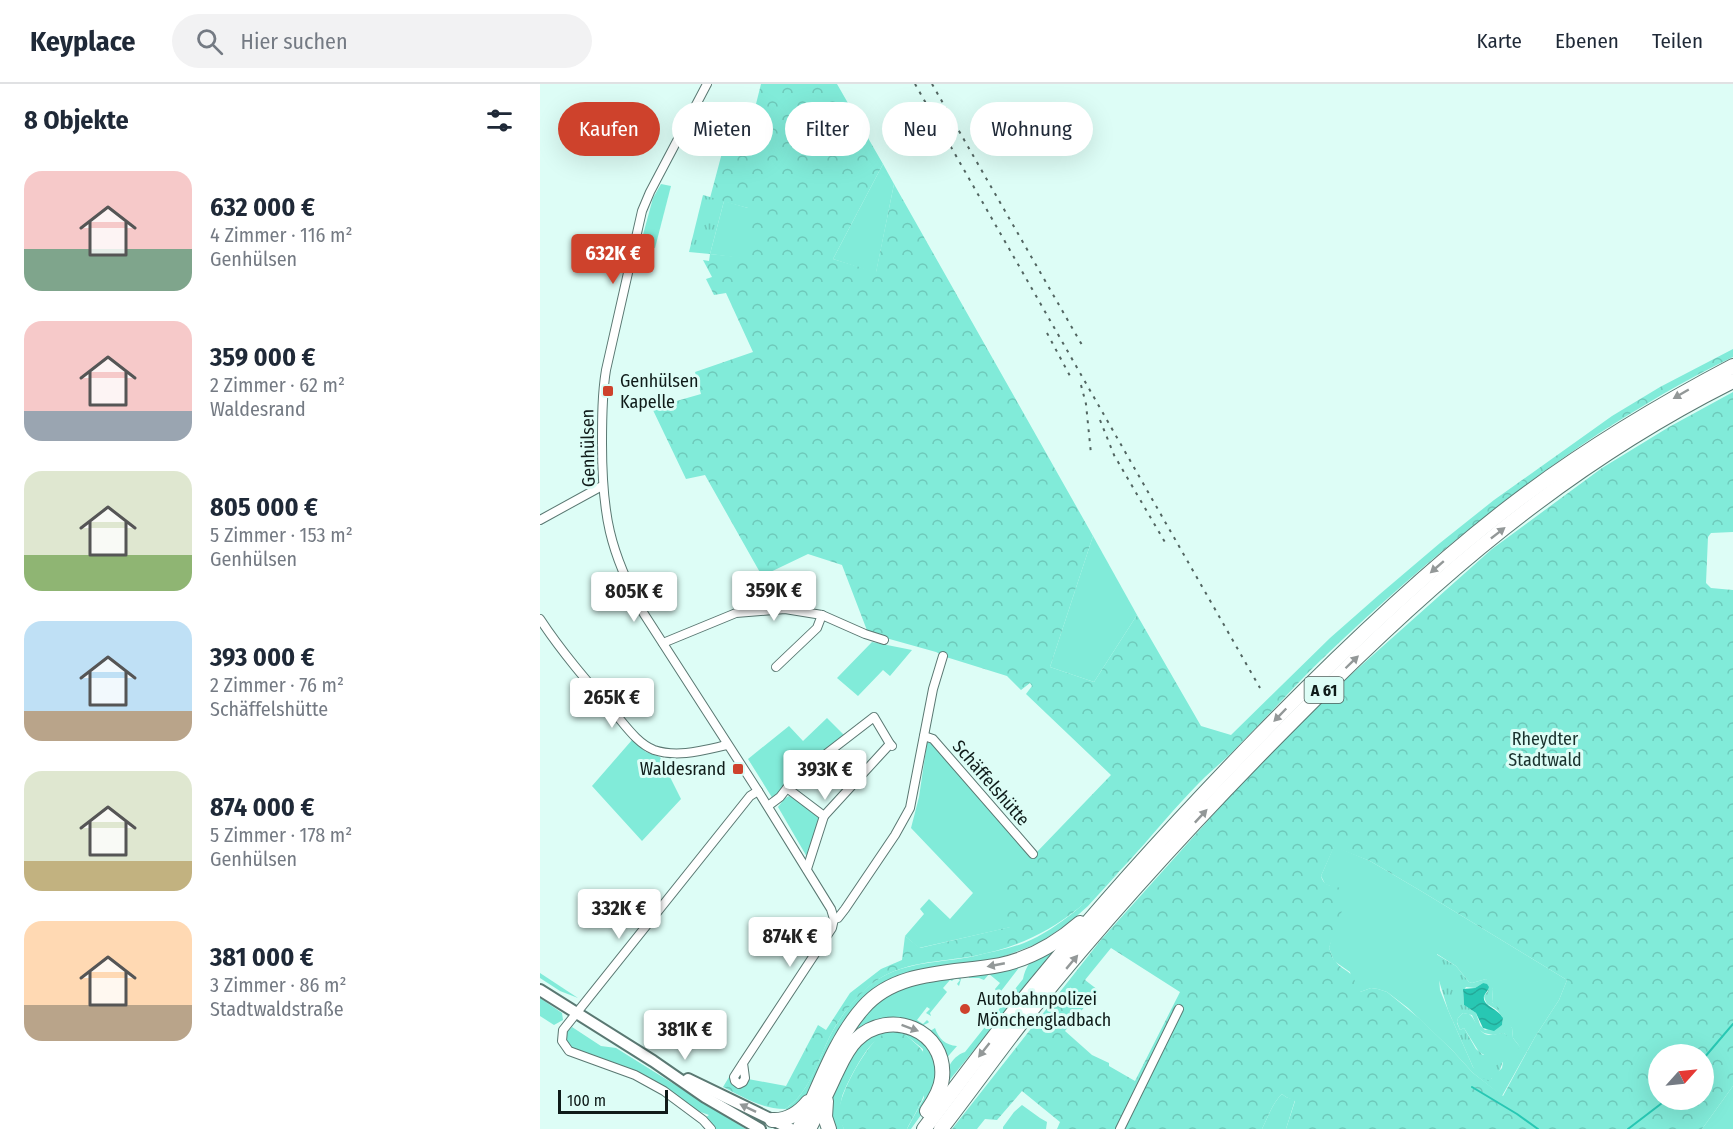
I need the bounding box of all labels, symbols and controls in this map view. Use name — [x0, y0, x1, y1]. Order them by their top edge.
search box — [172, 14, 592, 68]
text: Keyplace — [30, 25, 136, 58]
icon: search — [193, 25, 226, 58]
text: Hier suchen — [241, 28, 348, 55]
text: Karte — [1476, 28, 1522, 54]
text: Ebenen — [1555, 28, 1619, 54]
text: Teilen — [1652, 28, 1703, 54]
chip: Kaufen — [558, 102, 660, 156]
chip: Mieten — [672, 102, 773, 156]
chip: Filter — [785, 102, 870, 156]
chip: Neu — [882, 102, 958, 156]
chip: Wohnung — [970, 102, 1093, 156]
icon: filters — [483, 104, 516, 137]
text: 8 Objekte — [24, 105, 129, 136]
text: 632 000 € — [210, 192, 315, 223]
icon: home — [72, 195, 144, 267]
text: 4 Zimmer · 116 m² — [210, 223, 353, 247]
pin: 632K € — [564, 234, 662, 285]
text: 632K € — [585, 241, 641, 265]
text: Genhülsen — [210, 247, 297, 271]
text: 359 000 € — [210, 342, 315, 373]
icon: home — [72, 345, 144, 417]
place label: Genhülsen Kapelle — [620, 370, 698, 413]
text: 2 Zimmer · 62 m² — [210, 373, 345, 397]
marker: Genhülsen Kapelle — [601, 384, 615, 398]
one-way arrow — [1672, 389, 1689, 399]
text: Waldesrand — [210, 397, 306, 421]
street label: Genhülsen — [576, 409, 600, 487]
text: 805 000 € — [210, 492, 318, 523]
icon: home — [72, 495, 144, 567]
text: 5 Zimmer · 153 m² — [210, 523, 353, 547]
one-way arrow — [1490, 526, 1506, 539]
text: Genhülsen — [210, 547, 297, 571]
one-way arrow — [1430, 560, 1445, 573]
pin: 359K € — [725, 571, 823, 622]
pin: 805K € — [585, 572, 683, 623]
text: 359K € — [746, 578, 802, 602]
text: 805K € — [605, 579, 663, 603]
text: 393 000 € — [210, 642, 315, 673]
icon: home — [72, 645, 144, 717]
one-way arrow — [1345, 655, 1360, 669]
text: 2 Zimmer · 76 m² — [210, 673, 344, 697]
road number: A 61 — [1304, 677, 1344, 703]
pin: 265K € — [563, 678, 661, 729]
text: 265K € — [584, 685, 640, 709]
text: Schäffelshütte — [210, 697, 328, 721]
one-way arrow — [1273, 707, 1287, 721]
park label: Rheydter Stadtwald — [1508, 728, 1582, 771]
street label: Schäffelshütte — [948, 736, 1034, 830]
pin: 393K € — [776, 750, 874, 801]
text: 393K € — [797, 757, 853, 781]
place label: Waldesrand — [640, 758, 726, 780]
marker: Waldesrand — [731, 762, 745, 776]
text: 874 000 € — [210, 792, 314, 823]
icon: home — [72, 795, 144, 867]
one-way arrow — [1194, 809, 1208, 824]
text: 5 Zimmer · 178 m² — [210, 823, 352, 847]
text: Genhülsen — [210, 847, 297, 871]
pin: 332K € — [570, 889, 668, 940]
text: 332K € — [592, 896, 646, 920]
pin: 874K € — [741, 917, 839, 968]
text: 874K € — [763, 924, 817, 948]
text: 381 000 € — [210, 942, 314, 973]
icon: home — [72, 945, 144, 1017]
one-way arrow — [1065, 955, 1078, 970]
one-way arrow — [986, 961, 1005, 970]
text: 3 Zimmer · 86 m² — [210, 973, 347, 997]
place label: Autobahnpolizei Mönchengladbach — [977, 988, 1111, 1031]
text: Stadtwaldstraße — [210, 997, 344, 1021]
marker: Autobahnpolizei Mönchengladbach — [958, 1002, 972, 1016]
pin: 381K € — [636, 1010, 734, 1061]
text: 381K € — [658, 1017, 712, 1041]
one-way arrow — [901, 1023, 919, 1033]
one-way arrow — [978, 1042, 991, 1058]
north arrow — [1648, 1044, 1714, 1110]
map controls — [1648, 1044, 1714, 1110]
scale bar — [558, 1087, 668, 1114]
text: 100 m — [567, 1091, 606, 1110]
one-way arrow — [739, 1104, 756, 1113]

